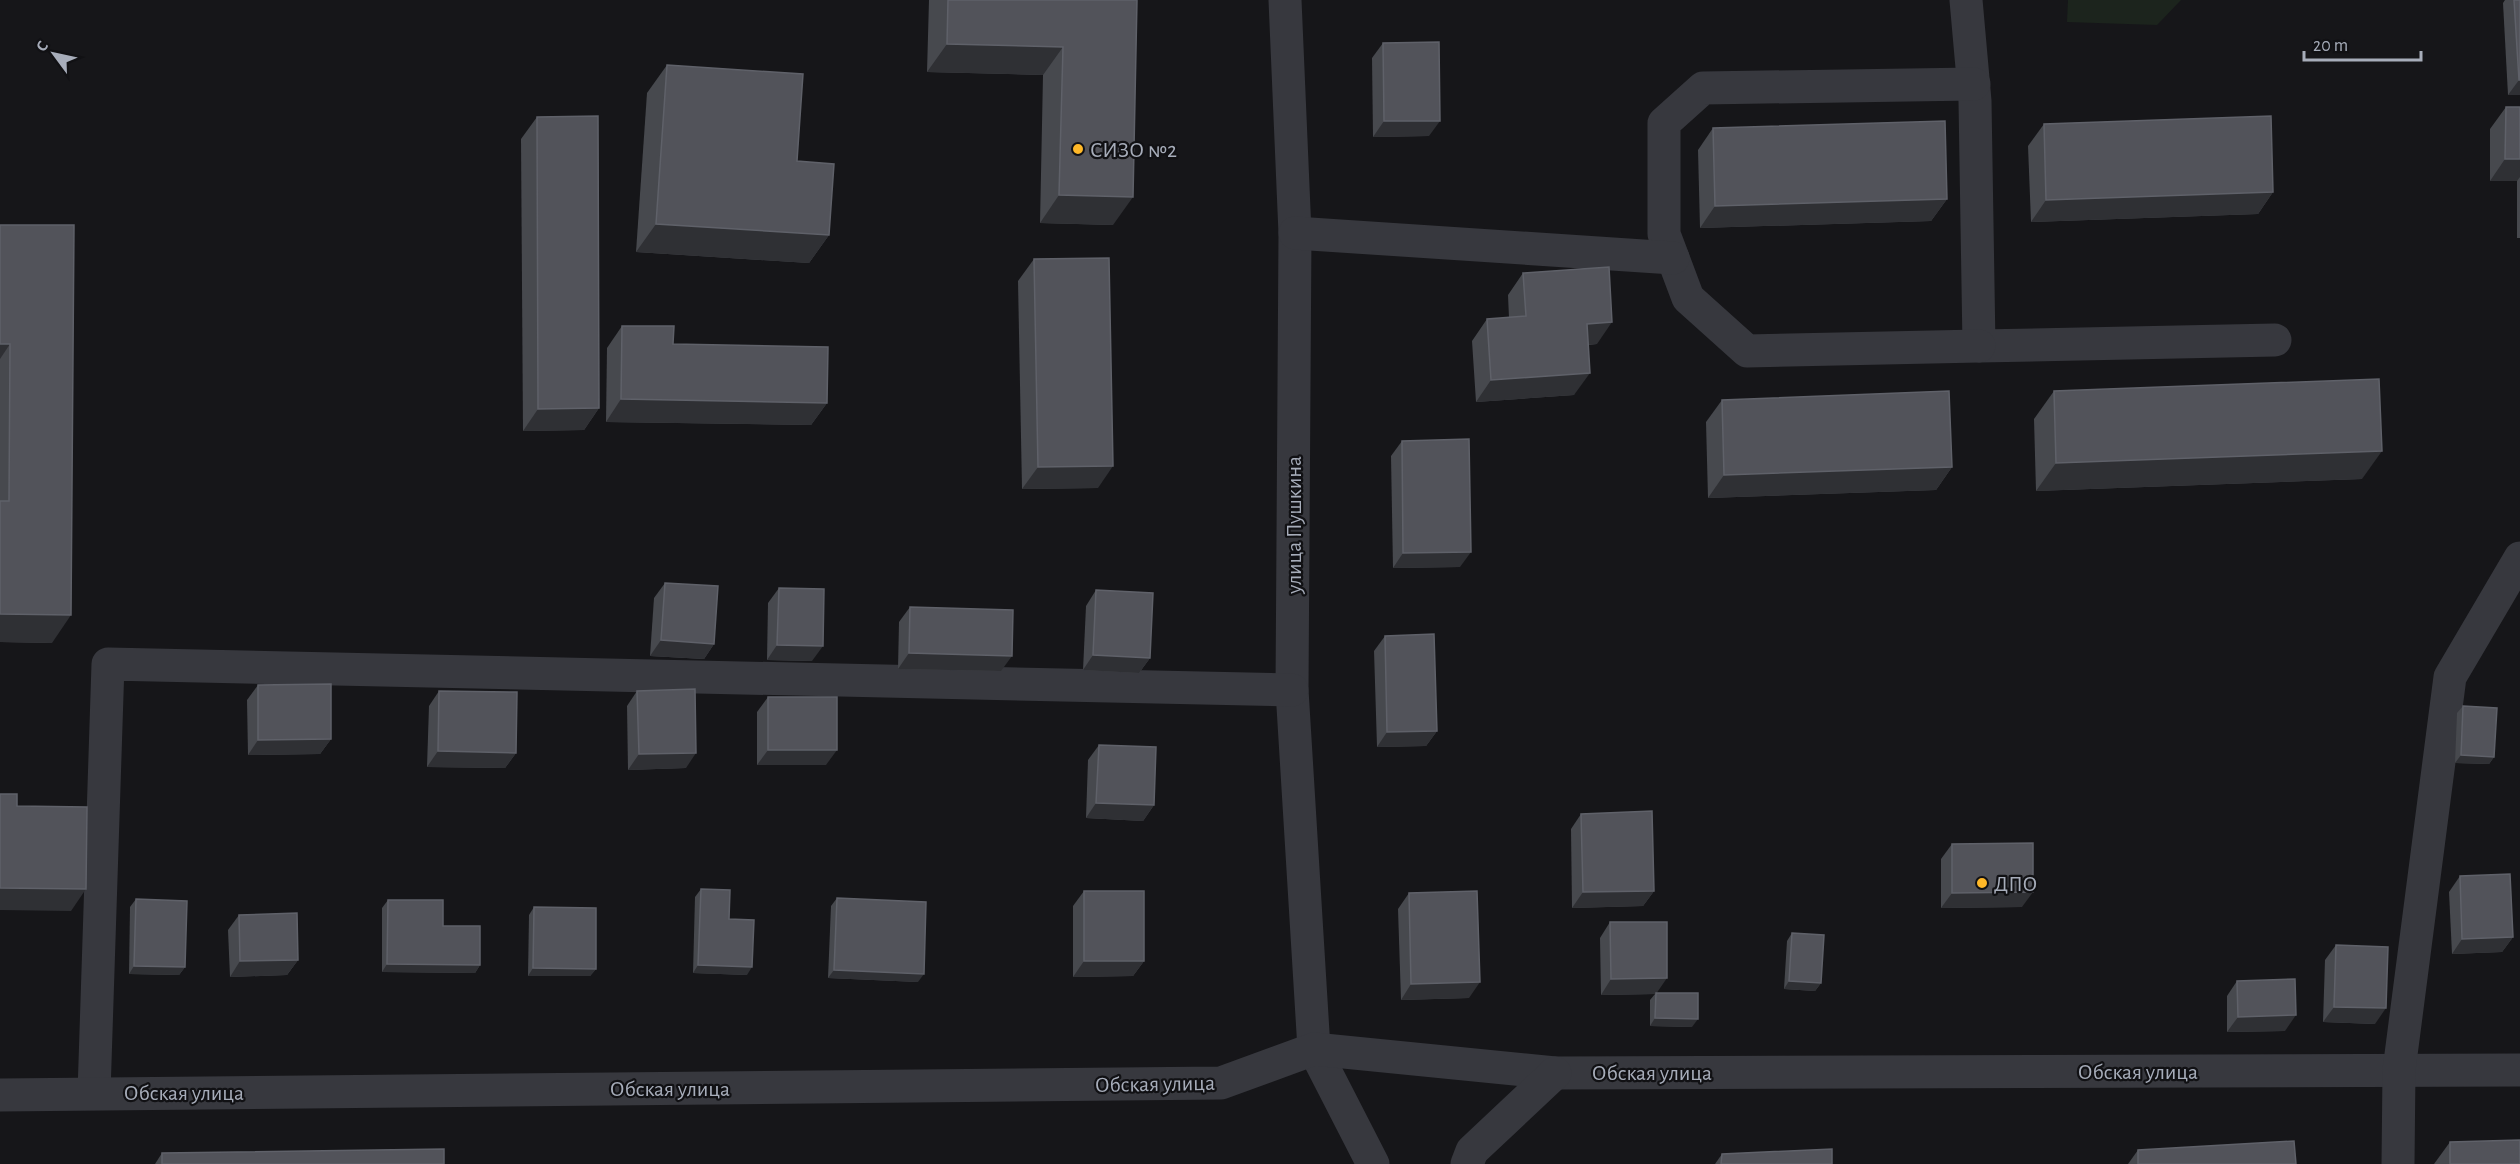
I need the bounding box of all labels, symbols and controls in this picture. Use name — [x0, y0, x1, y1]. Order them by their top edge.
north arrow — [24, 24, 84, 84]
scale bar — [2304, 24, 2421, 62]
text: 20 m — [2313, 37, 2348, 55]
text: С — [33, 38, 51, 54]
place label: СИЗО №2 — [1090, 139, 1177, 161]
marker: СИЗО №2 — [1071, 142, 1085, 156]
street label: улица Пушкина — [1283, 456, 1305, 595]
place label: ДПО — [1994, 873, 2037, 895]
marker: ДПО — [1975, 876, 1989, 890]
street label: Обская улица — [2078, 1061, 2198, 1083]
street label: Обская улица — [1592, 1062, 1712, 1084]
street label: Обская улица — [1095, 1072, 1215, 1096]
street label: Обская улица — [610, 1078, 730, 1100]
street label: Обская улица — [124, 1082, 244, 1104]

